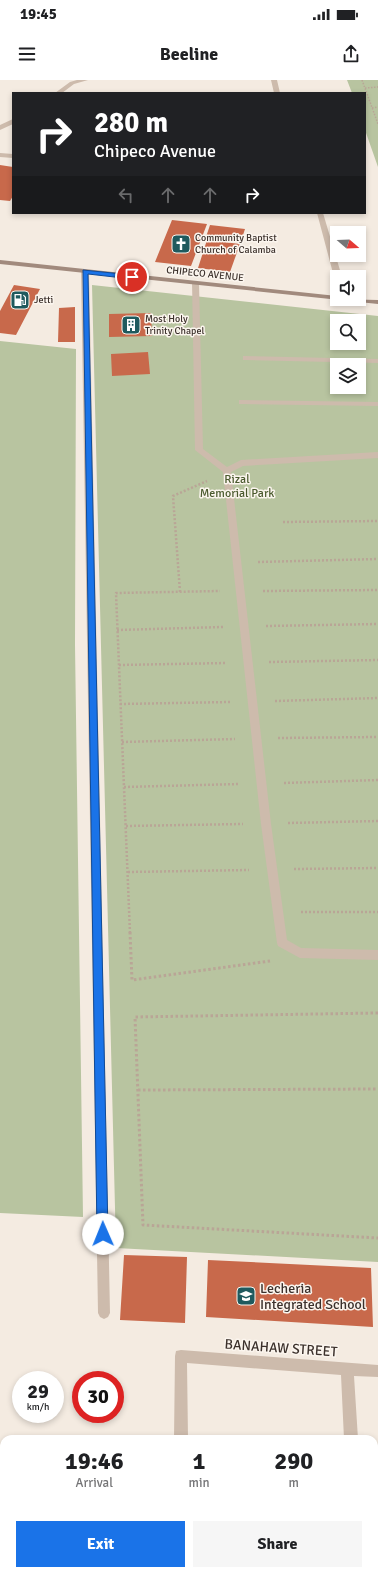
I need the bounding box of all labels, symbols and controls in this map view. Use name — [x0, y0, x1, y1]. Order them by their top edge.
text: 19:45 — [20, 5, 57, 23]
icon: menu — [16, 43, 38, 65]
text: Beeline — [160, 43, 218, 65]
icon: share — [340, 43, 362, 65]
text: 280 m — [94, 106, 168, 140]
icon: right — [28, 108, 80, 160]
text: Chipeco Avenue — [94, 140, 216, 162]
icon: left — [115, 184, 137, 206]
icon: ahead — [157, 184, 179, 206]
icon: ahead — [199, 184, 221, 206]
icon: right — [241, 184, 263, 206]
north arrow — [330, 226, 366, 262]
map controls — [330, 226, 366, 394]
place label: Community Baptist Church of Calamba — [195, 232, 277, 256]
church icon: Community Baptist Church of Calamba — [170, 233, 192, 255]
pin — [115, 260, 149, 294]
street label: CHIPECO AVENUE — [166, 264, 245, 284]
icon: arrive — [121, 266, 143, 288]
button: sound — [330, 270, 366, 306]
fuel station icon: Jetti — [9, 289, 31, 311]
place label: Jetti — [34, 294, 53, 306]
place label: Most Holy Trinity Chapel — [145, 313, 204, 337]
building icon: Most Holy Trinity Chapel — [120, 314, 142, 336]
button: search — [330, 314, 366, 350]
button: layers — [330, 358, 366, 394]
park label: Rizal Memorial Park — [200, 472, 274, 501]
position arrow — [82, 1213, 124, 1255]
place label: Lecheria Integrated School — [260, 1280, 366, 1313]
school or university icon: Lecheria Integrated School — [235, 1285, 257, 1307]
street label: BANAHAW STREET — [224, 1336, 338, 1360]
speed limit sign: 30 — [72, 1371, 124, 1423]
text: 29 — [27, 1379, 49, 1404]
text: km/h — [27, 1401, 49, 1413]
text: 19:46 — [65, 1446, 124, 1476]
text: 1 — [193, 1446, 205, 1476]
text: 290 — [274, 1446, 313, 1476]
text: Arrival — [76, 1475, 113, 1491]
text: min — [189, 1475, 210, 1491]
text: m — [289, 1475, 299, 1491]
button: Exit — [16, 1521, 185, 1567]
button: Share — [193, 1521, 362, 1567]

